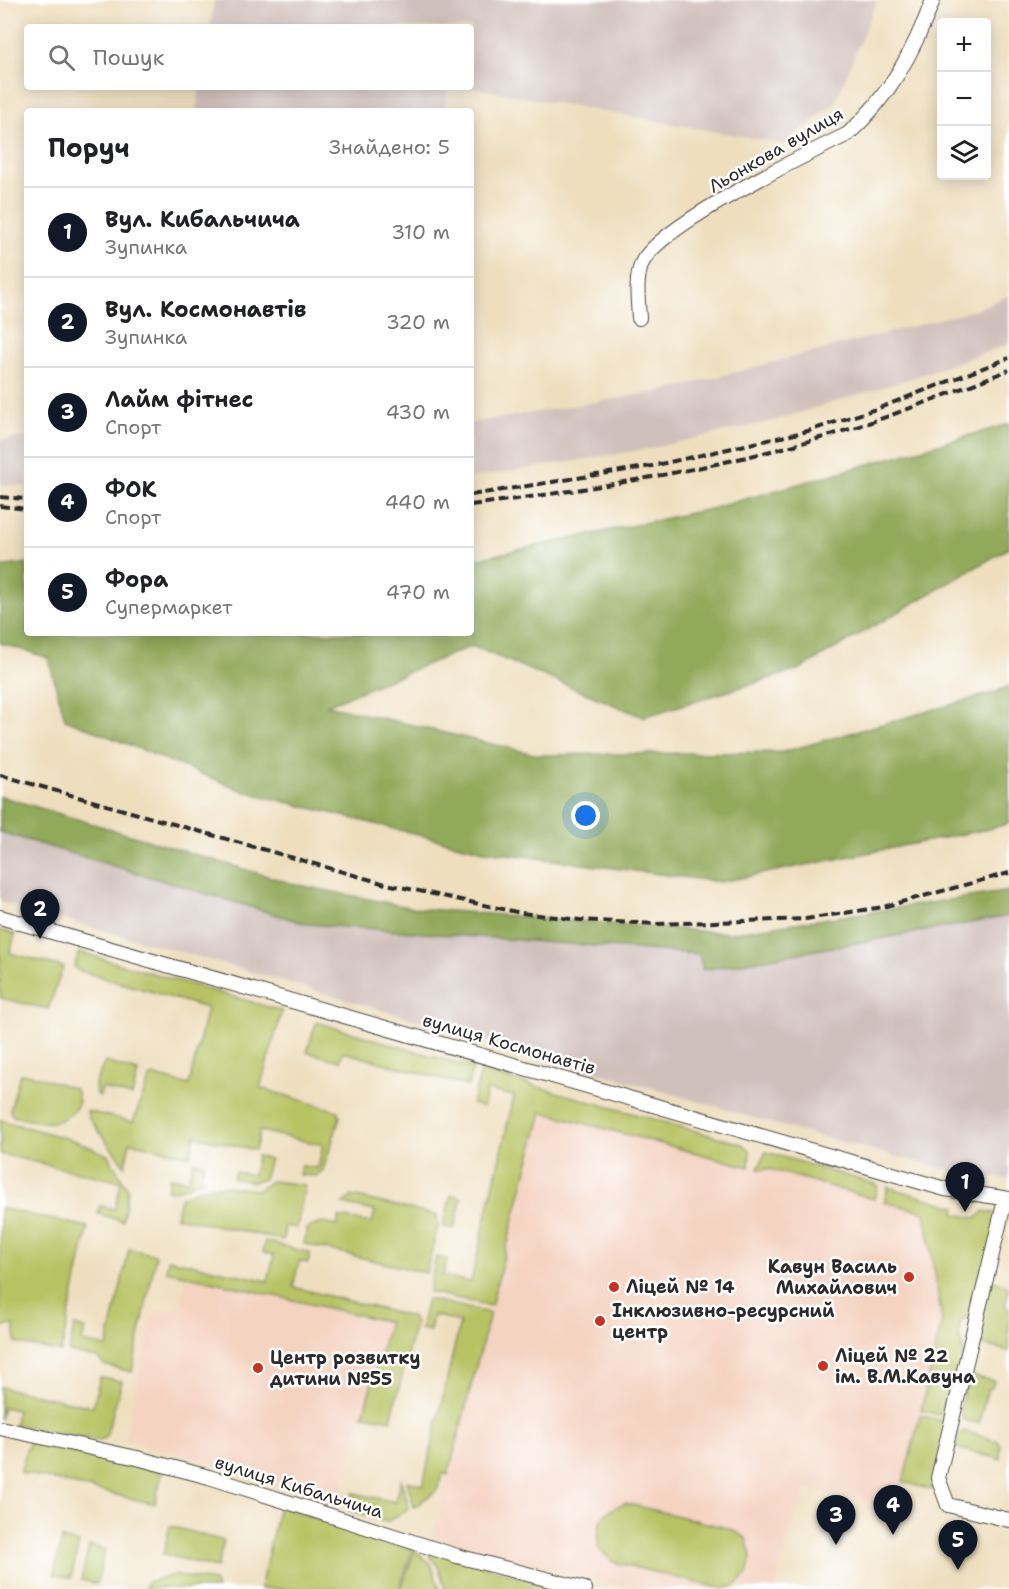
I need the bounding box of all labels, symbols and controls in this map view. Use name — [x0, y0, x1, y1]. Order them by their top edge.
map controls — [937, 18, 991, 180]
button: + — [937, 18, 991, 72]
search box — [24, 24, 474, 90]
icon: search — [45, 41, 78, 74]
text: Пошук — [93, 43, 164, 72]
button: − — [937, 72, 991, 126]
street label: Льонкова вулиця — [704, 102, 848, 198]
button: layers — [937, 126, 991, 180]
text: Поруч — [48, 130, 130, 165]
text: Знайдено: 5 — [329, 134, 450, 160]
text: Вул. Кибальчича — [105, 205, 300, 234]
text: 1 — [63, 219, 72, 245]
text: 310 m — [391, 219, 450, 245]
text: Зупинка — [105, 234, 187, 260]
text: Вул. Космонавтів — [105, 295, 306, 324]
text: 2 — [61, 309, 75, 335]
text: 320 m — [386, 309, 450, 335]
text: Зупинка — [105, 324, 187, 350]
text: Лайм фітнес — [105, 385, 253, 414]
text: 3 — [61, 399, 75, 425]
text: 430 m — [386, 399, 450, 425]
text: Спорт — [105, 414, 161, 440]
text: ФОК — [105, 475, 157, 504]
text: 4 — [61, 489, 75, 515]
text: 440 m — [385, 489, 450, 515]
text: Спорт — [105, 504, 161, 530]
text: Фора — [105, 565, 168, 594]
text: 5 — [61, 579, 74, 605]
text: 470 m — [386, 579, 450, 605]
text: Супермаркет — [105, 594, 232, 620]
your location — [571, 801, 600, 830]
pin: 2 — [20, 890, 60, 939]
street label: вулиця Космонавтів — [420, 1008, 598, 1080]
pin: 1 — [946, 1162, 984, 1212]
place label: Кавун Василь Михайлович — [768, 1255, 897, 1300]
marker: Кавун Василь Михайлович — [902, 1270, 916, 1284]
place label: Ліцей № 14 — [626, 1275, 735, 1299]
marker: Ліцей № 14 — [607, 1280, 621, 1294]
place label: Інклюзивно-ресурсний центр — [612, 1299, 835, 1344]
marker: Інклюзивно-ресурсний центр — [593, 1314, 607, 1328]
place label: Ліцей № 22 ім. В.М.Кавуна — [835, 1344, 976, 1389]
place label: Центр розвитку дитини №55 — [270, 1346, 420, 1391]
marker: Ліцей № 22 ім. В.М.Кавуна — [816, 1359, 830, 1373]
marker: Центр розвитку дитини №55 — [251, 1361, 265, 1375]
street label: вулиця Кибальчича — [212, 1450, 386, 1524]
pin: 4 — [874, 1486, 912, 1535]
pin: 3 — [816, 1496, 856, 1545]
pin: 5 — [938, 1520, 978, 1570]

